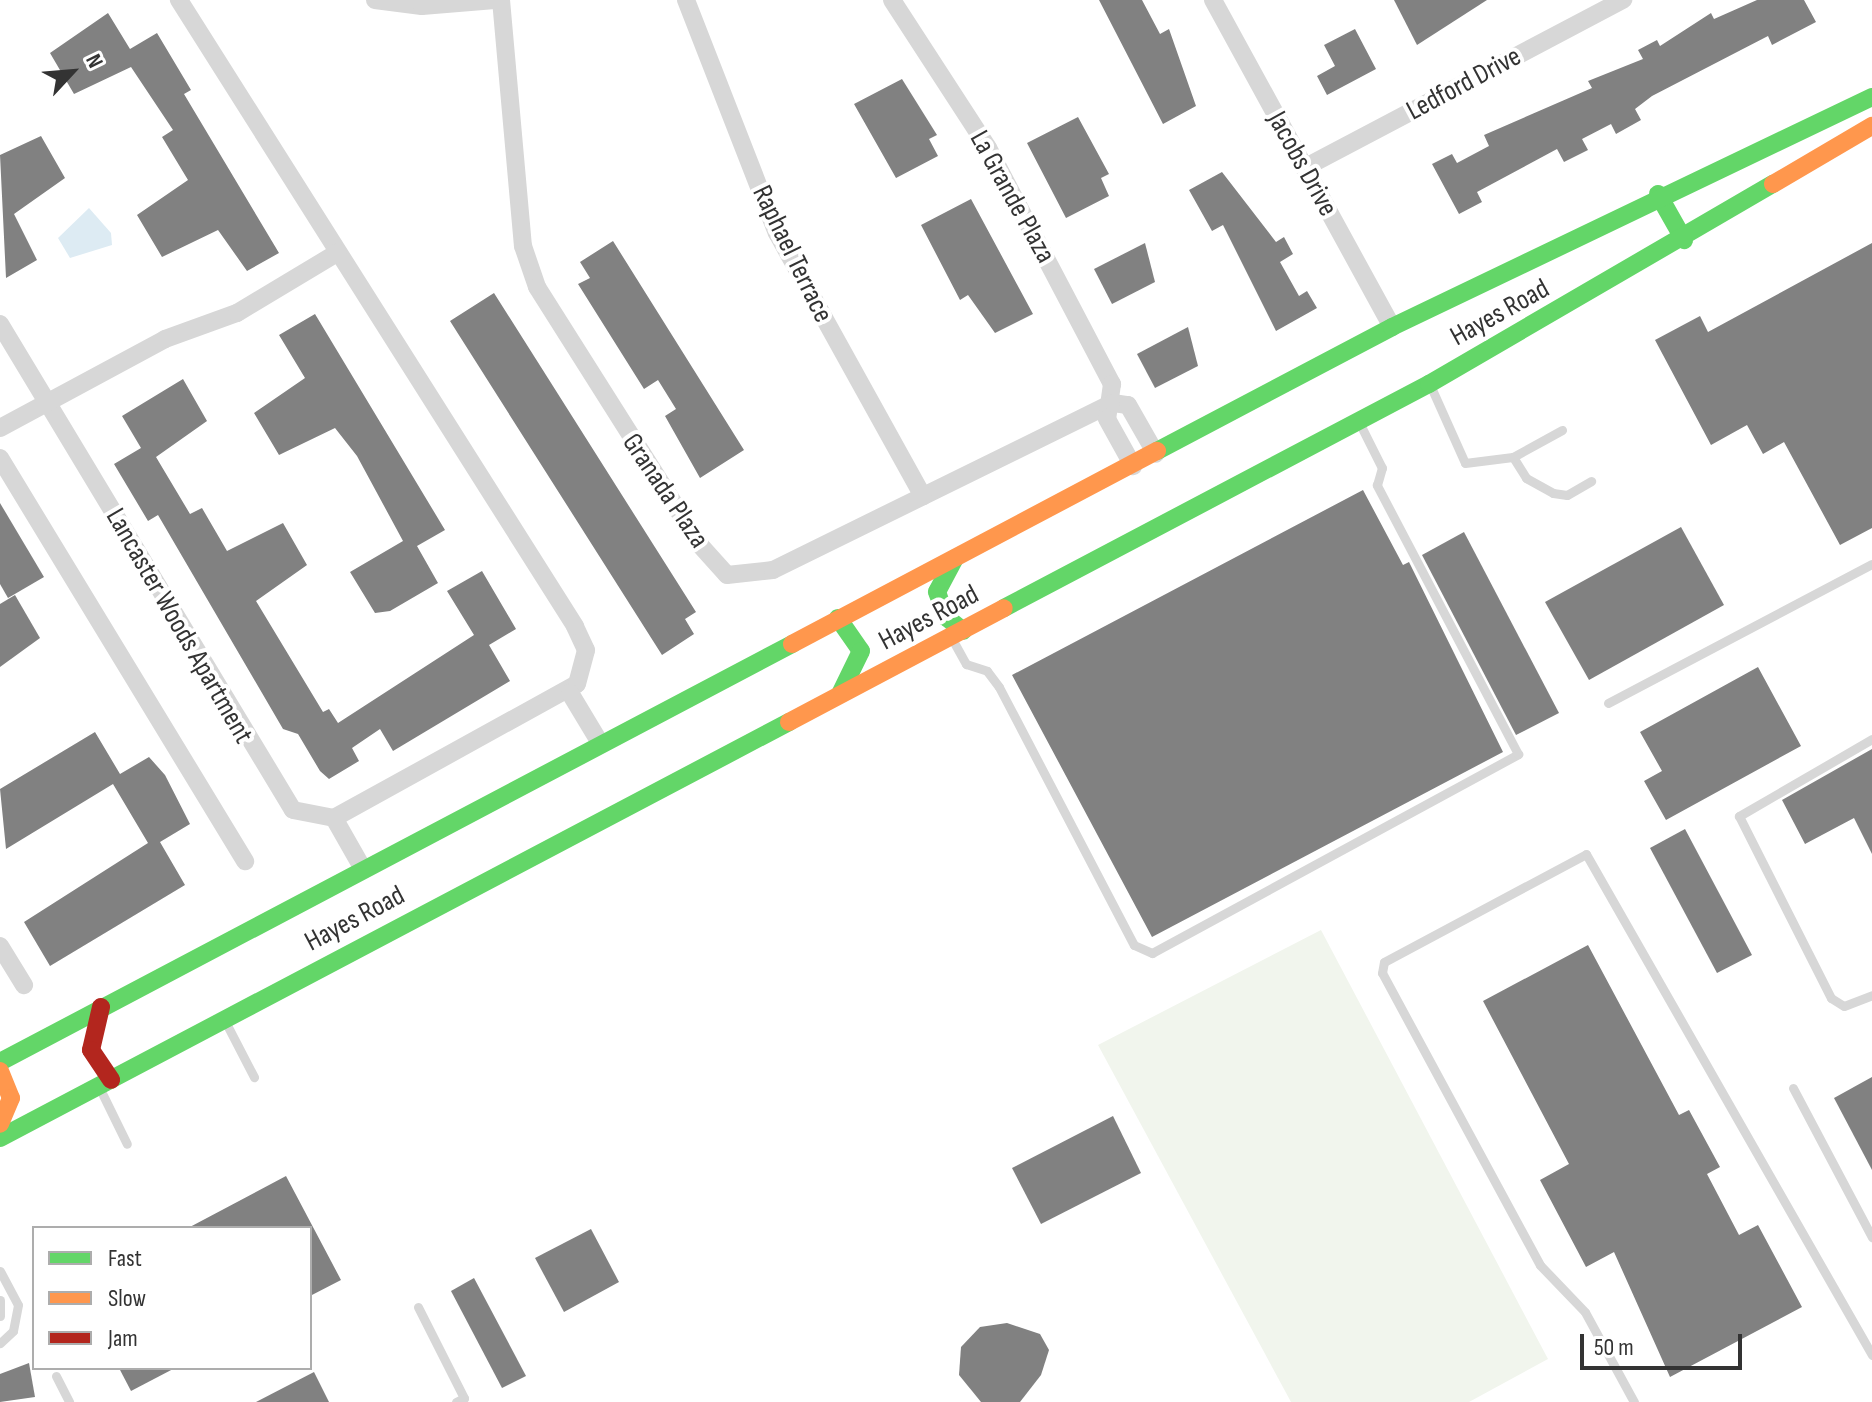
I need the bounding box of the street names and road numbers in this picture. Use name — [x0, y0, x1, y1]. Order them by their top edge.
street label: Ledford Drive — [1401, 40, 1527, 128]
street label: Jacobs Drive — [1260, 106, 1344, 222]
street label: La Grande Plaza — [962, 125, 1062, 269]
street label: Raphael Terrace — [744, 180, 840, 328]
street label: Hayes Road — [1445, 272, 1555, 354]
street label: Granada Plaza — [615, 427, 715, 555]
street label: Lancaster Woods Apartment — [98, 503, 260, 749]
street label: Hayes Road — [874, 578, 984, 658]
street label: Hayes Road — [300, 879, 410, 959]

